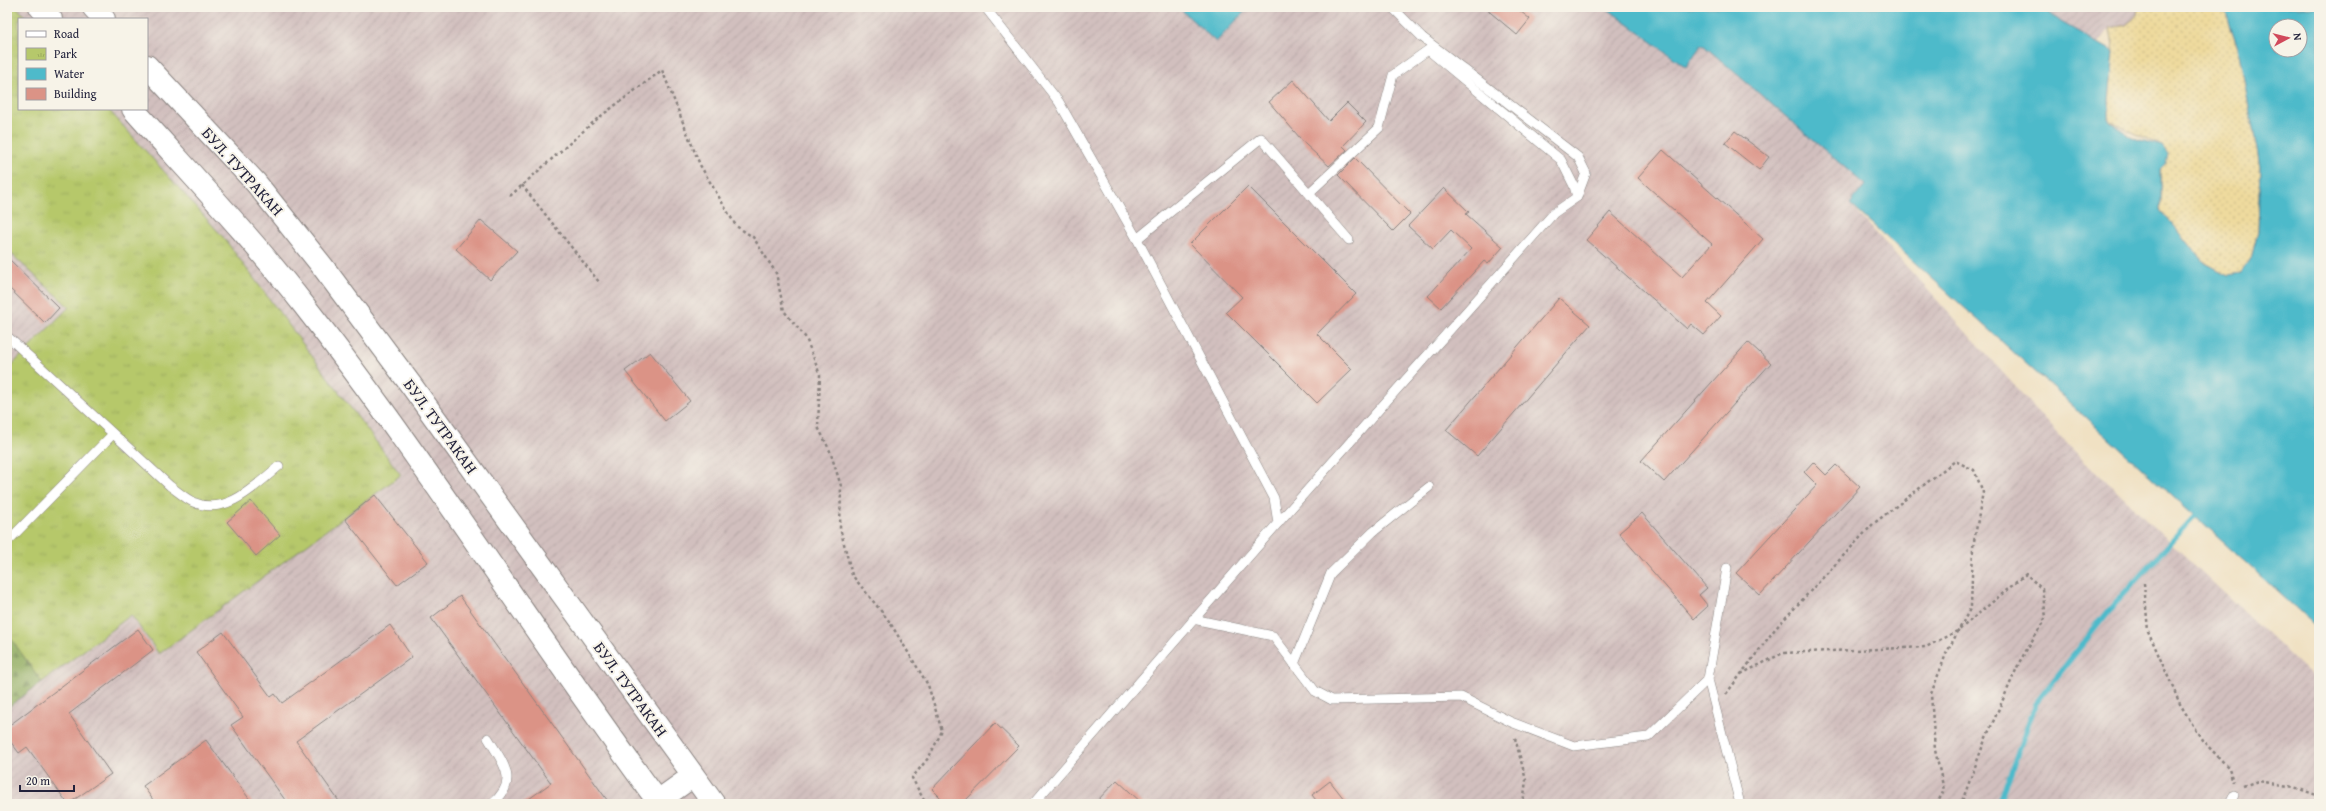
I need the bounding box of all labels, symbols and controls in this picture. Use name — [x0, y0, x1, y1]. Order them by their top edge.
legend — [18, 18, 148, 110]
north arrow — [2268, 18, 2308, 58]
text: Road — [54, 25, 80, 42]
text: N — [2290, 32, 2306, 42]
text: Park — [54, 45, 78, 62]
text: Water — [54, 65, 84, 82]
text: Building — [54, 85, 97, 102]
street label: БУЛ. ТУТРАКАН — [196, 121, 290, 221]
street label: БУЛ. ТУТРАКАН — [398, 373, 484, 479]
street label: БУЛ. ТУТРАКАН — [588, 636, 674, 742]
scale bar — [20, 767, 74, 793]
text: 20 m — [26, 772, 50, 789]

